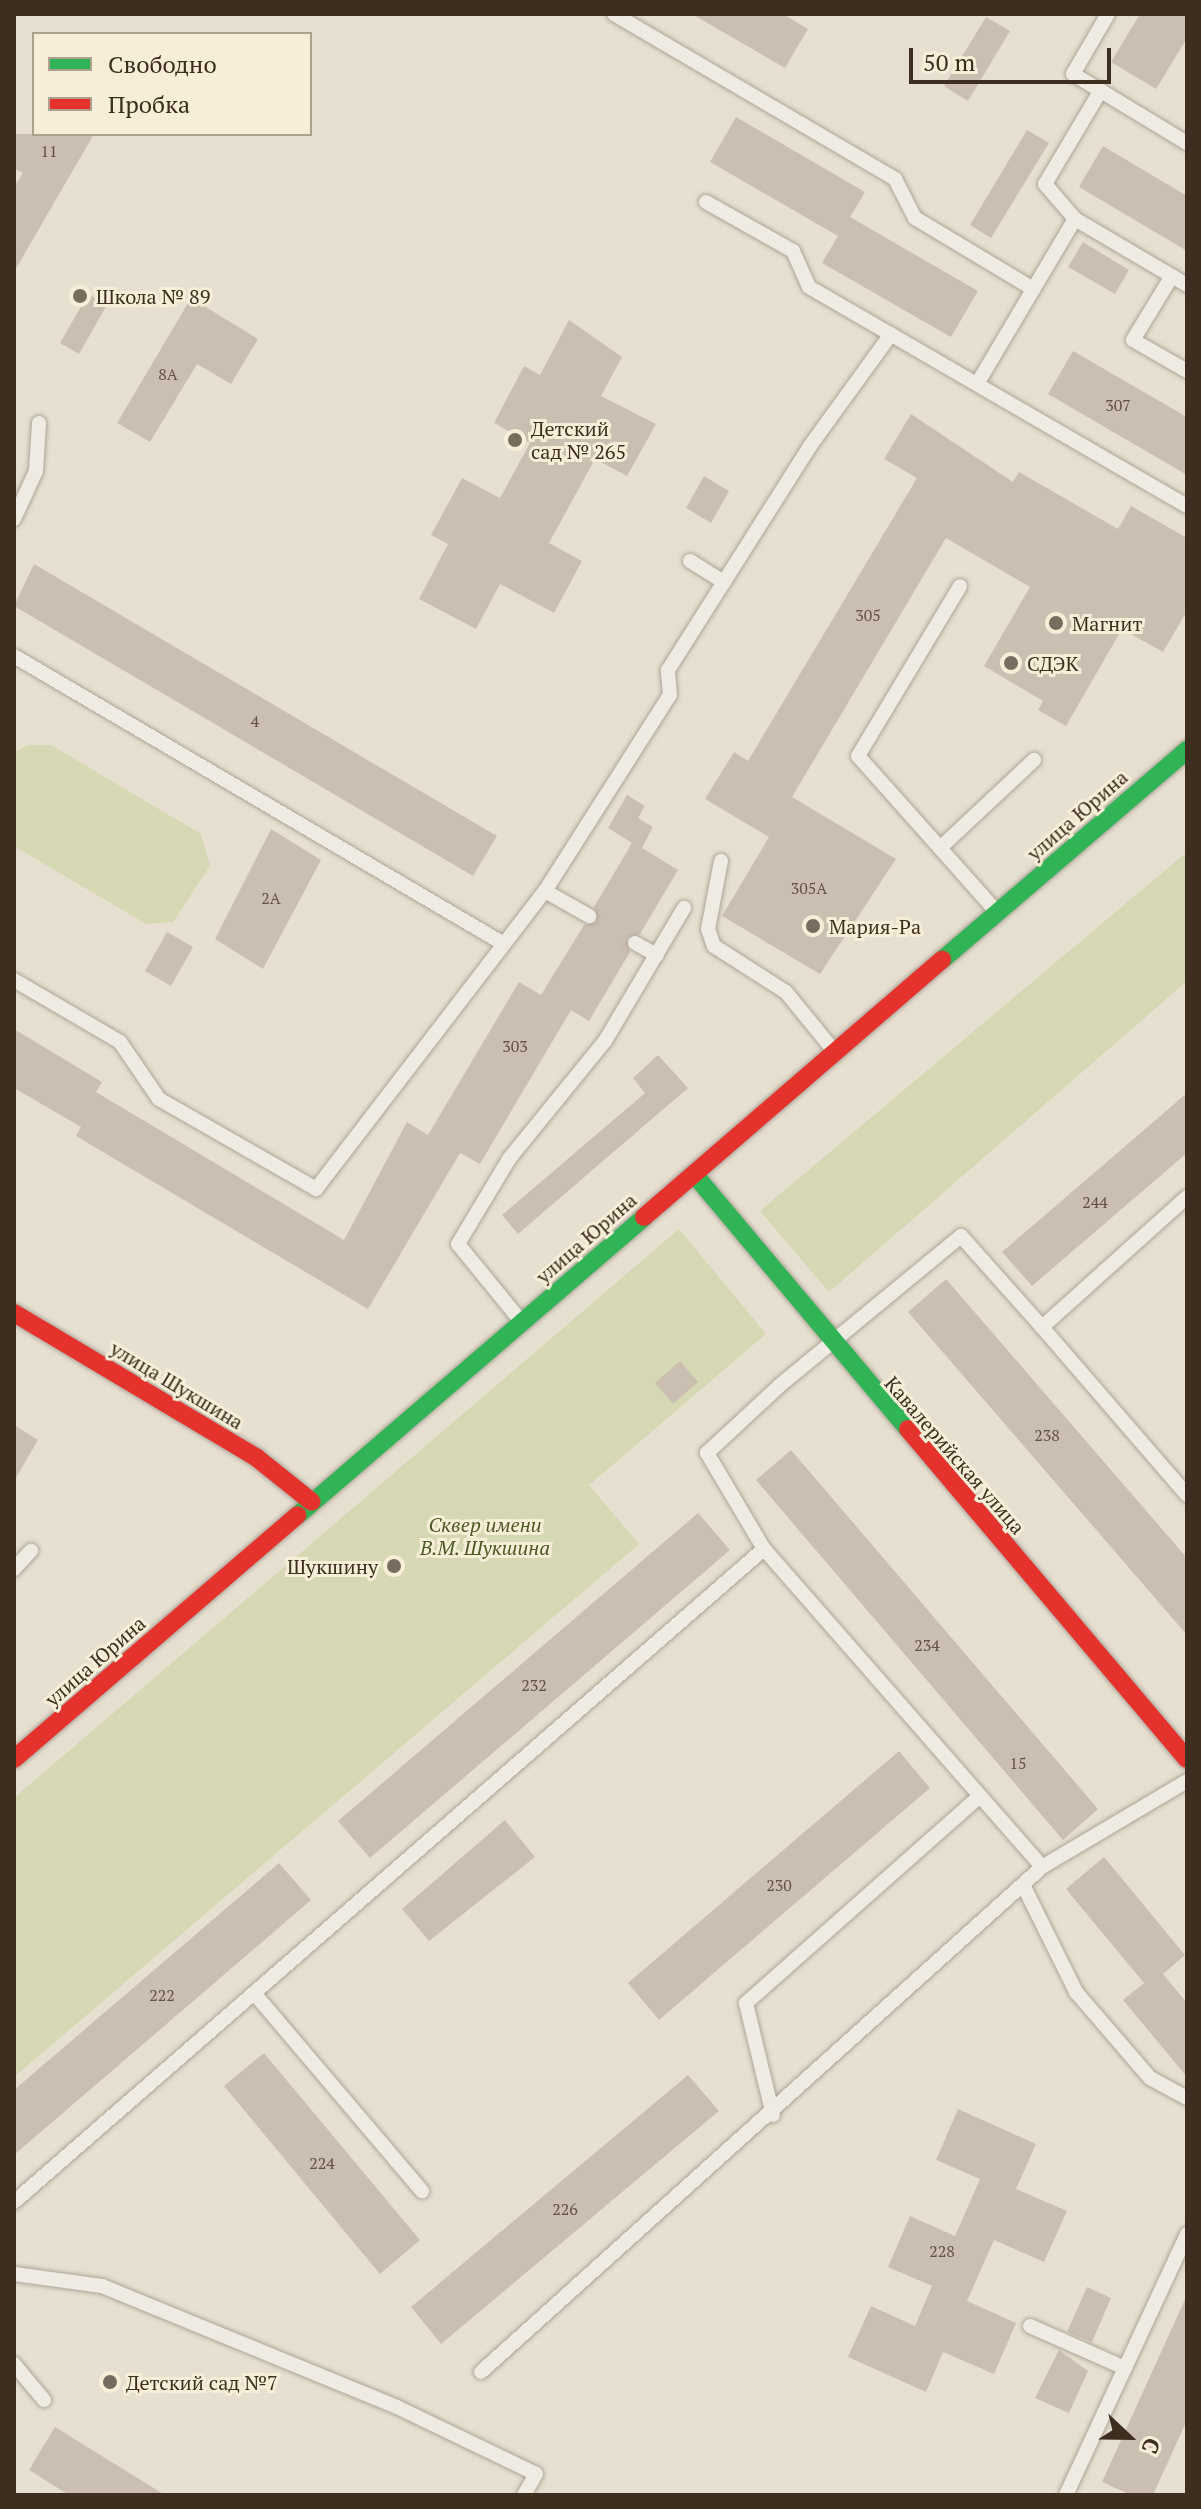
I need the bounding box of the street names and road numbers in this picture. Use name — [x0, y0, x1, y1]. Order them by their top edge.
street label: улица Юрина — [1022, 765, 1132, 865]
street label: улица Юрина — [531, 1188, 641, 1288]
street label: улица Шукшина — [106, 1336, 248, 1434]
street label: Кавалерийская улица — [880, 1371, 1030, 1539]
street label: улица Юрина — [40, 1611, 150, 1711]

